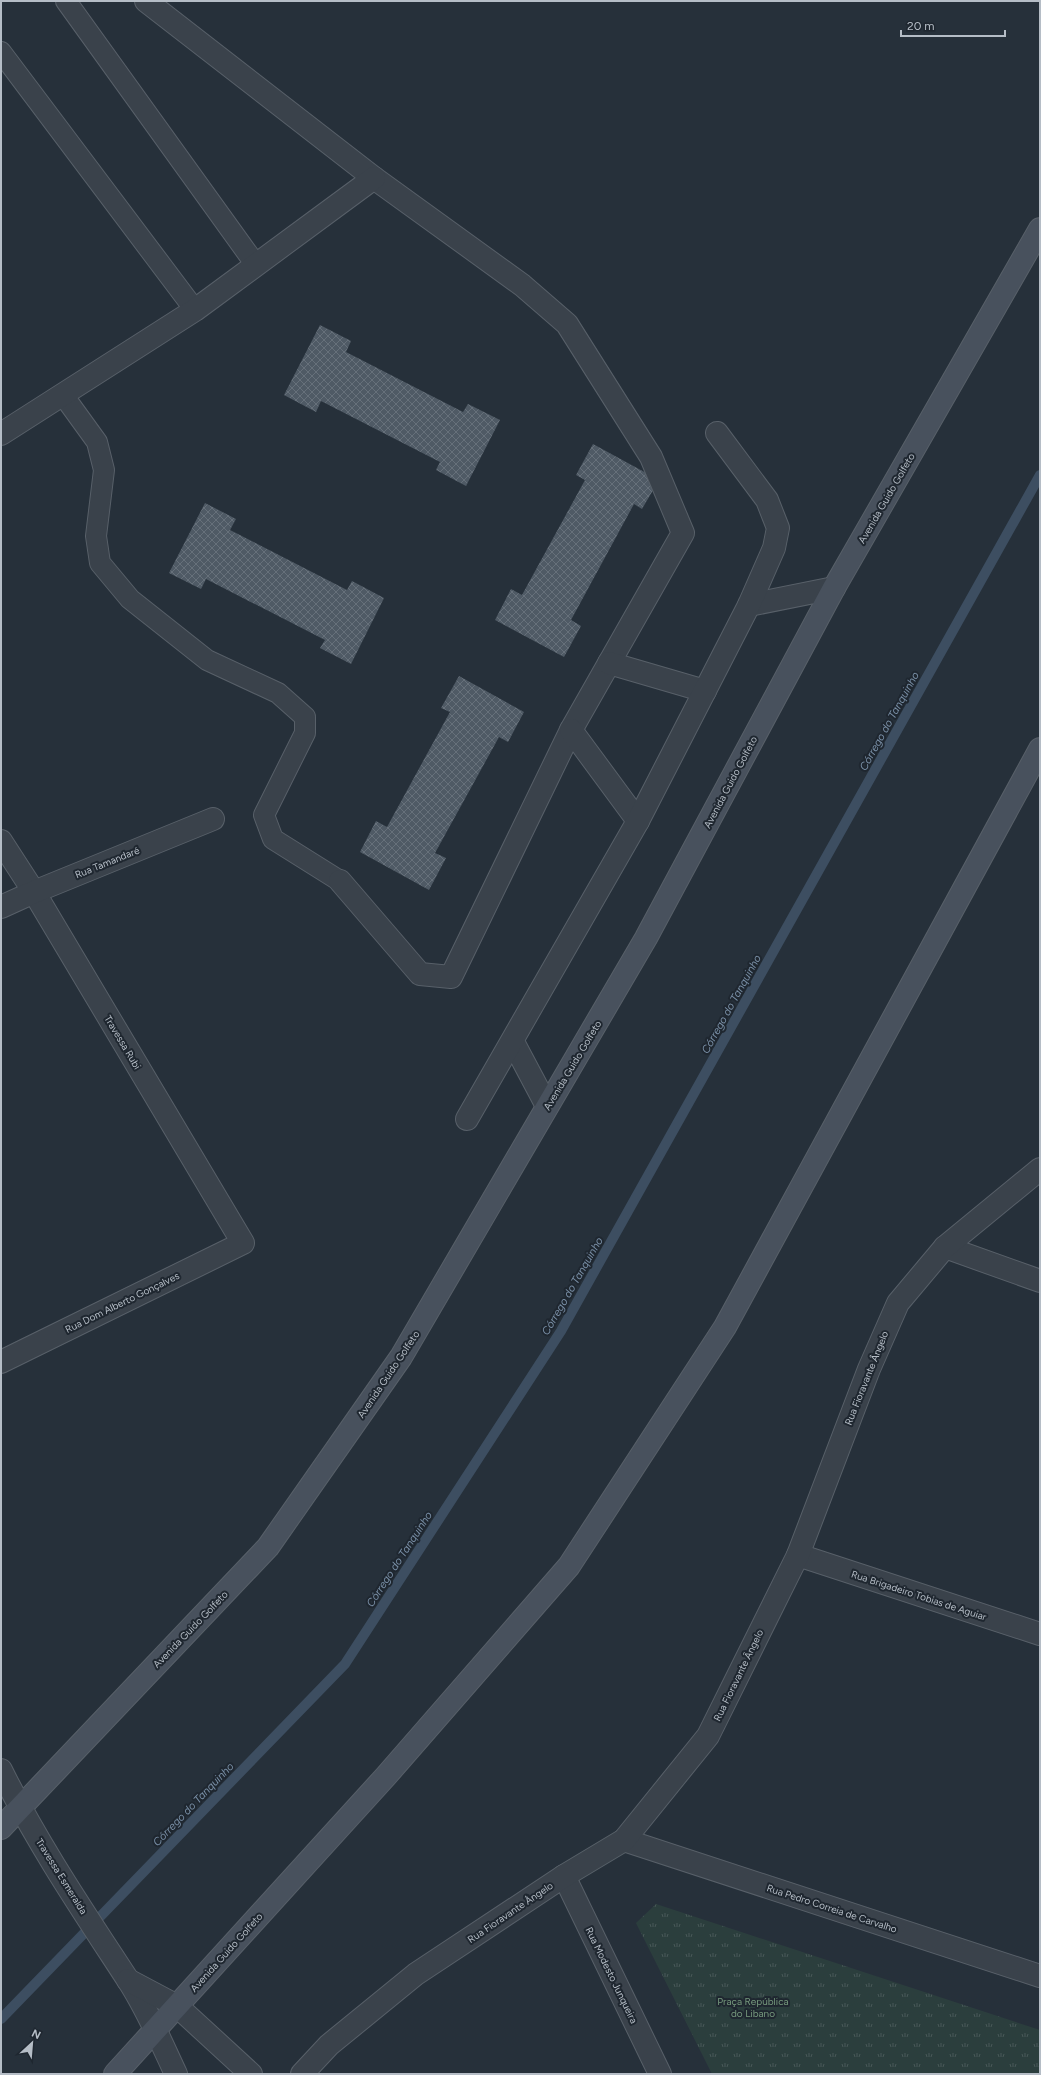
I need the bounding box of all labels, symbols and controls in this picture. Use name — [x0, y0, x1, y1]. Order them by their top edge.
scale bar — [901, 12, 1005, 38]
text: 20 m — [907, 19, 935, 33]
street label: Avenida Guido Golfeto — [855, 450, 918, 546]
water label: Córrego do Tanquinho — [857, 669, 922, 773]
street label: Avenida Guido Golfeto — [701, 734, 760, 831]
street label: Rua Tamandaré — [73, 843, 142, 881]
water label: Córrego do Tanquinho — [699, 952, 764, 1056]
street label: Travessa Rubi — [101, 1013, 144, 1072]
street label: Avenida Guido Golfeto — [540, 1018, 604, 1113]
water label: Córrego do Tanquinho — [539, 1234, 606, 1337]
street label: Rua Dom Alberto Gonçalves — [63, 1269, 182, 1336]
street label: Avenida Guido Golfeto — [354, 1328, 423, 1420]
street label: Rua Fioravante Ângelo — [842, 1329, 891, 1427]
water label: Córrego do Tanquinho — [364, 1509, 435, 1609]
street label: Rua Brigadeiro Tobias de Aguiar — [850, 1567, 989, 1624]
street label: Avenida Guido Golfeto — [150, 1588, 231, 1671]
street label: Rua Fioravante Ângelo — [711, 1627, 766, 1723]
water label: Córrego do Tanquinho — [150, 1760, 237, 1849]
street label: Travessa Esmeralda — [33, 1836, 90, 1917]
street label: Rua Fioravante Ângelo — [465, 1879, 556, 1946]
street label: Rua Pedro Correia de Carvalho — [765, 1881, 899, 1936]
street label: Avenida Guido Golfeto — [187, 1910, 266, 1995]
street label: Rua Modesto Junqueira — [583, 1925, 641, 2026]
park label: Praça República do Libano — [717, 1995, 789, 2020]
north arrow — [12, 2023, 52, 2063]
text: N — [29, 2027, 43, 2042]

